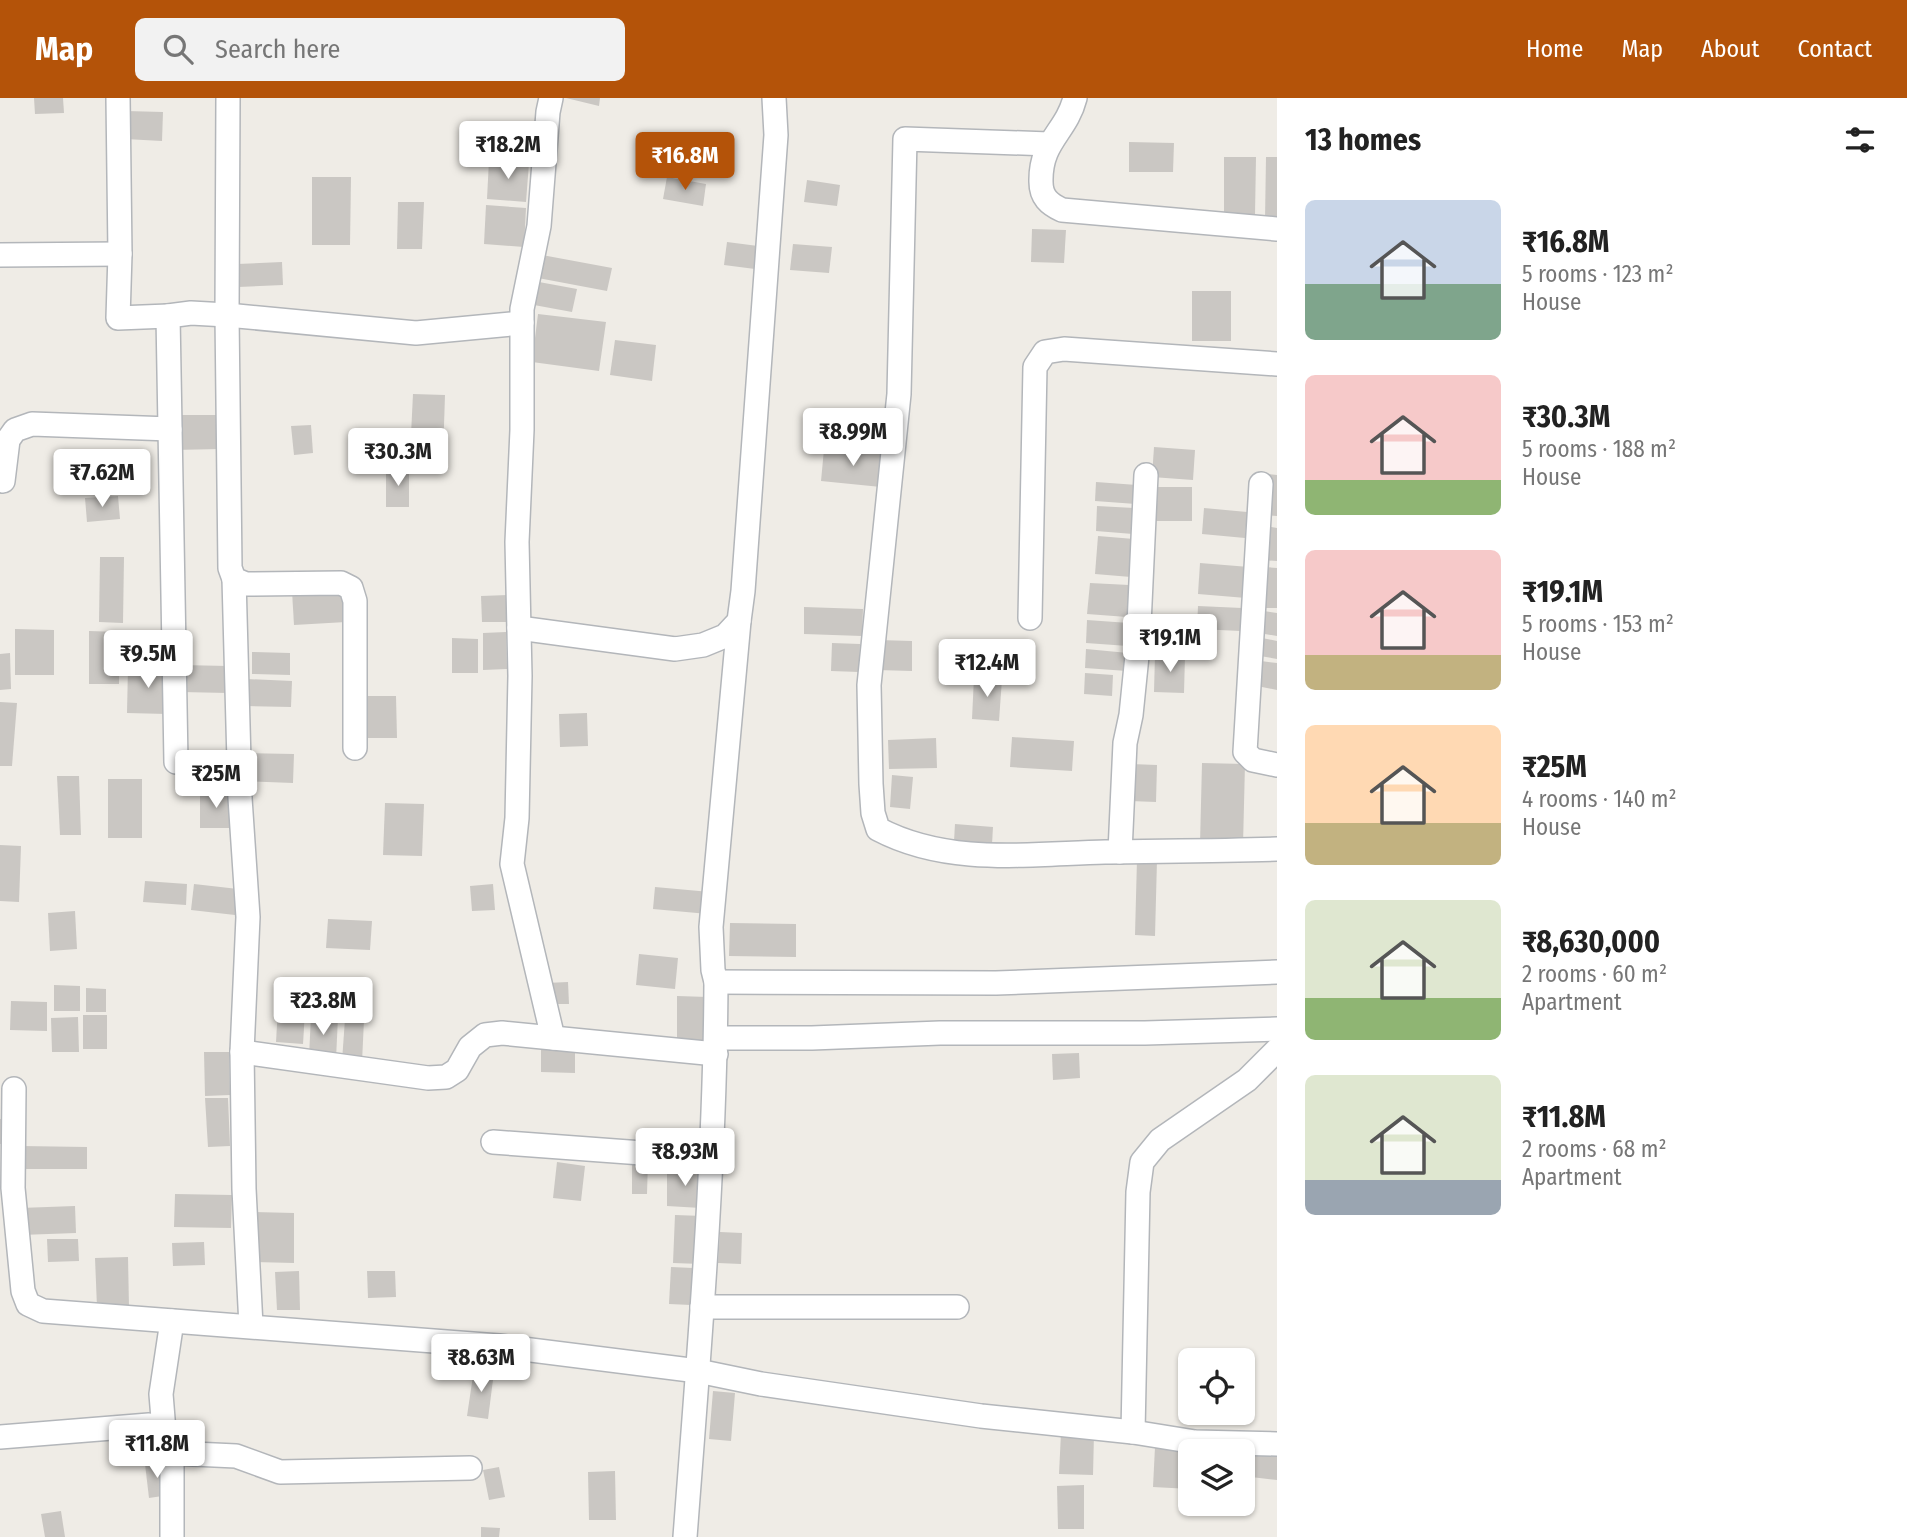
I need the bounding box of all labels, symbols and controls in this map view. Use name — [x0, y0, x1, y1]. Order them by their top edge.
search box — [135, 18, 625, 81]
text: Map — [35, 29, 93, 69]
icon: search — [159, 30, 197, 68]
text: Search here — [215, 34, 340, 65]
text: Home — [1526, 35, 1583, 63]
text: Map — [1621, 35, 1663, 63]
text: About — [1701, 35, 1759, 63]
text: Contact — [1797, 35, 1872, 63]
icon: filters — [1841, 121, 1879, 159]
pin: ₹18.2M — [451, 122, 565, 181]
text: 13 homes — [1305, 122, 1421, 158]
text: ₹18.2M — [475, 130, 541, 158]
pin: ₹16.8M — [628, 132, 742, 192]
text: ₹16.8M — [652, 141, 718, 169]
text: ₹16.8M — [1522, 224, 1609, 260]
icon: home — [1361, 228, 1445, 312]
text: 5 rooms · 123 m² — [1522, 260, 1673, 288]
text: House — [1522, 288, 1581, 316]
text: ₹30.3M — [1522, 399, 1610, 435]
icon: home — [1361, 403, 1445, 487]
pin: ₹8.99M — [796, 408, 910, 468]
text: ₹8.99M — [819, 417, 887, 445]
pin: ₹30.3M — [341, 428, 455, 488]
text: 5 rooms · 188 m² — [1522, 435, 1676, 463]
text: ₹30.3M — [364, 437, 432, 465]
pin: ₹7.62M — [45, 450, 159, 509]
text: ₹7.62M — [69, 458, 135, 486]
text: House — [1522, 463, 1581, 491]
text: ₹19.1M — [1522, 574, 1603, 610]
icon: home — [1361, 578, 1445, 662]
text: 5 rooms · 153 m² — [1522, 610, 1674, 638]
pin: ₹19.1M — [1113, 614, 1227, 674]
text: ₹19.1M — [1139, 623, 1201, 651]
pin: ₹9.5M — [99, 630, 197, 690]
text: House — [1522, 638, 1581, 666]
text: ₹9.5M — [120, 639, 176, 667]
pin: ₹12.4M — [930, 640, 1044, 699]
text: ₹12.4M — [955, 648, 1019, 676]
text: ₹25M — [1522, 749, 1587, 785]
pin: ₹25M — [175, 750, 257, 810]
icon: home — [1361, 753, 1445, 837]
text: ₹25M — [191, 759, 241, 787]
text: 4 rooms · 140 m² — [1522, 785, 1677, 813]
text: House — [1522, 813, 1581, 841]
text: ₹8,630,000 — [1522, 924, 1660, 960]
icon: home — [1361, 928, 1445, 1012]
text: 2 rooms · 60 m² — [1522, 960, 1667, 988]
pin: ₹23.8M — [266, 978, 380, 1037]
text: ₹23.8M — [290, 986, 356, 1014]
text: Apartment — [1522, 988, 1622, 1016]
text: ₹11.8M — [1522, 1099, 1606, 1135]
icon: home — [1361, 1103, 1445, 1187]
pin: ₹8.93M — [628, 1128, 742, 1188]
text: 2 rooms · 68 m² — [1522, 1135, 1667, 1163]
text: ₹8.93M — [652, 1137, 718, 1165]
text: Apartment — [1522, 1163, 1622, 1191]
pin: ₹8.63M — [424, 1334, 538, 1394]
text: ₹8.63M — [447, 1343, 515, 1371]
map controls — [1178, 1348, 1255, 1516]
button: locate — [1178, 1348, 1255, 1425]
pin: ₹11.8M — [100, 1420, 214, 1480]
text: ₹11.8M — [125, 1429, 189, 1457]
button: layers — [1178, 1439, 1255, 1516]

